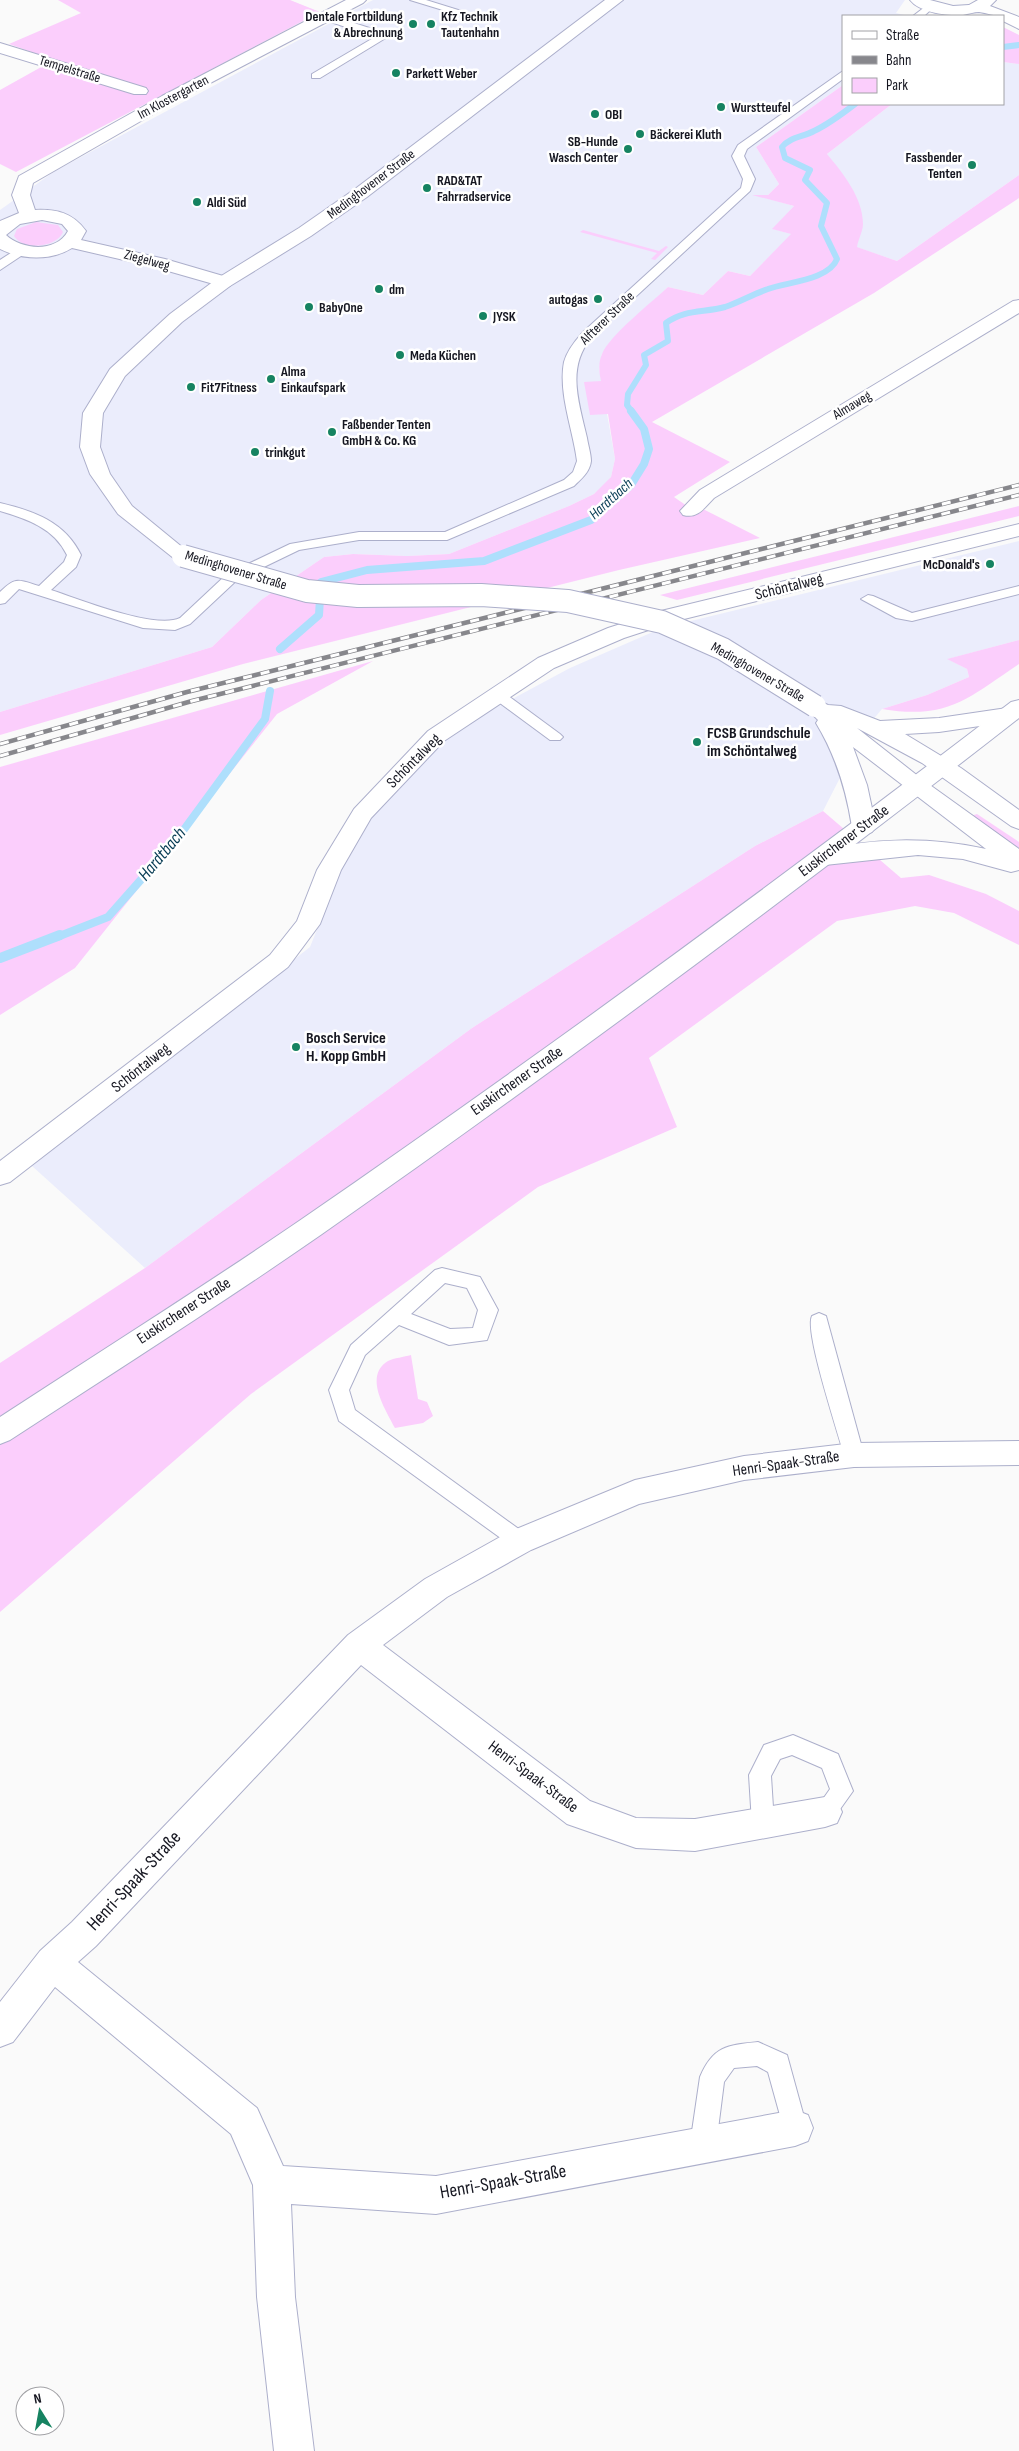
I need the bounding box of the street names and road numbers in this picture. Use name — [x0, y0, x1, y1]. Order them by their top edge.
street label: Tempelstraße — [37, 52, 103, 86]
street label: Im Klostergarten — [135, 71, 211, 123]
street label: Medinghovener Straße — [324, 145, 418, 223]
street label: Ziegelweg — [122, 246, 172, 274]
street label: Alfterer Straße — [575, 288, 638, 349]
street label: Almaweg — [829, 387, 875, 424]
street label: Medinghovener Straße — [183, 546, 289, 594]
street label: Schöntalweg — [753, 569, 825, 605]
street label: Medinghovener Straße — [708, 638, 808, 706]
street label: Schöntalweg — [383, 730, 445, 792]
street label: Euskirchener Straße — [795, 801, 893, 881]
street label: Schöntalweg — [108, 1039, 174, 1097]
street label: Euskirchener Straße — [467, 1042, 567, 1120]
street label: Euskirchener Straße — [134, 1274, 234, 1348]
street label: Henri-Spaak-Straße — [731, 1447, 841, 1481]
street label: Henri-Spaak-Straße — [484, 1737, 582, 1817]
street label: Henri-Spaak-Straße — [82, 1826, 186, 1936]
street label: Henri-Spaak-Straße — [438, 2160, 568, 2204]

